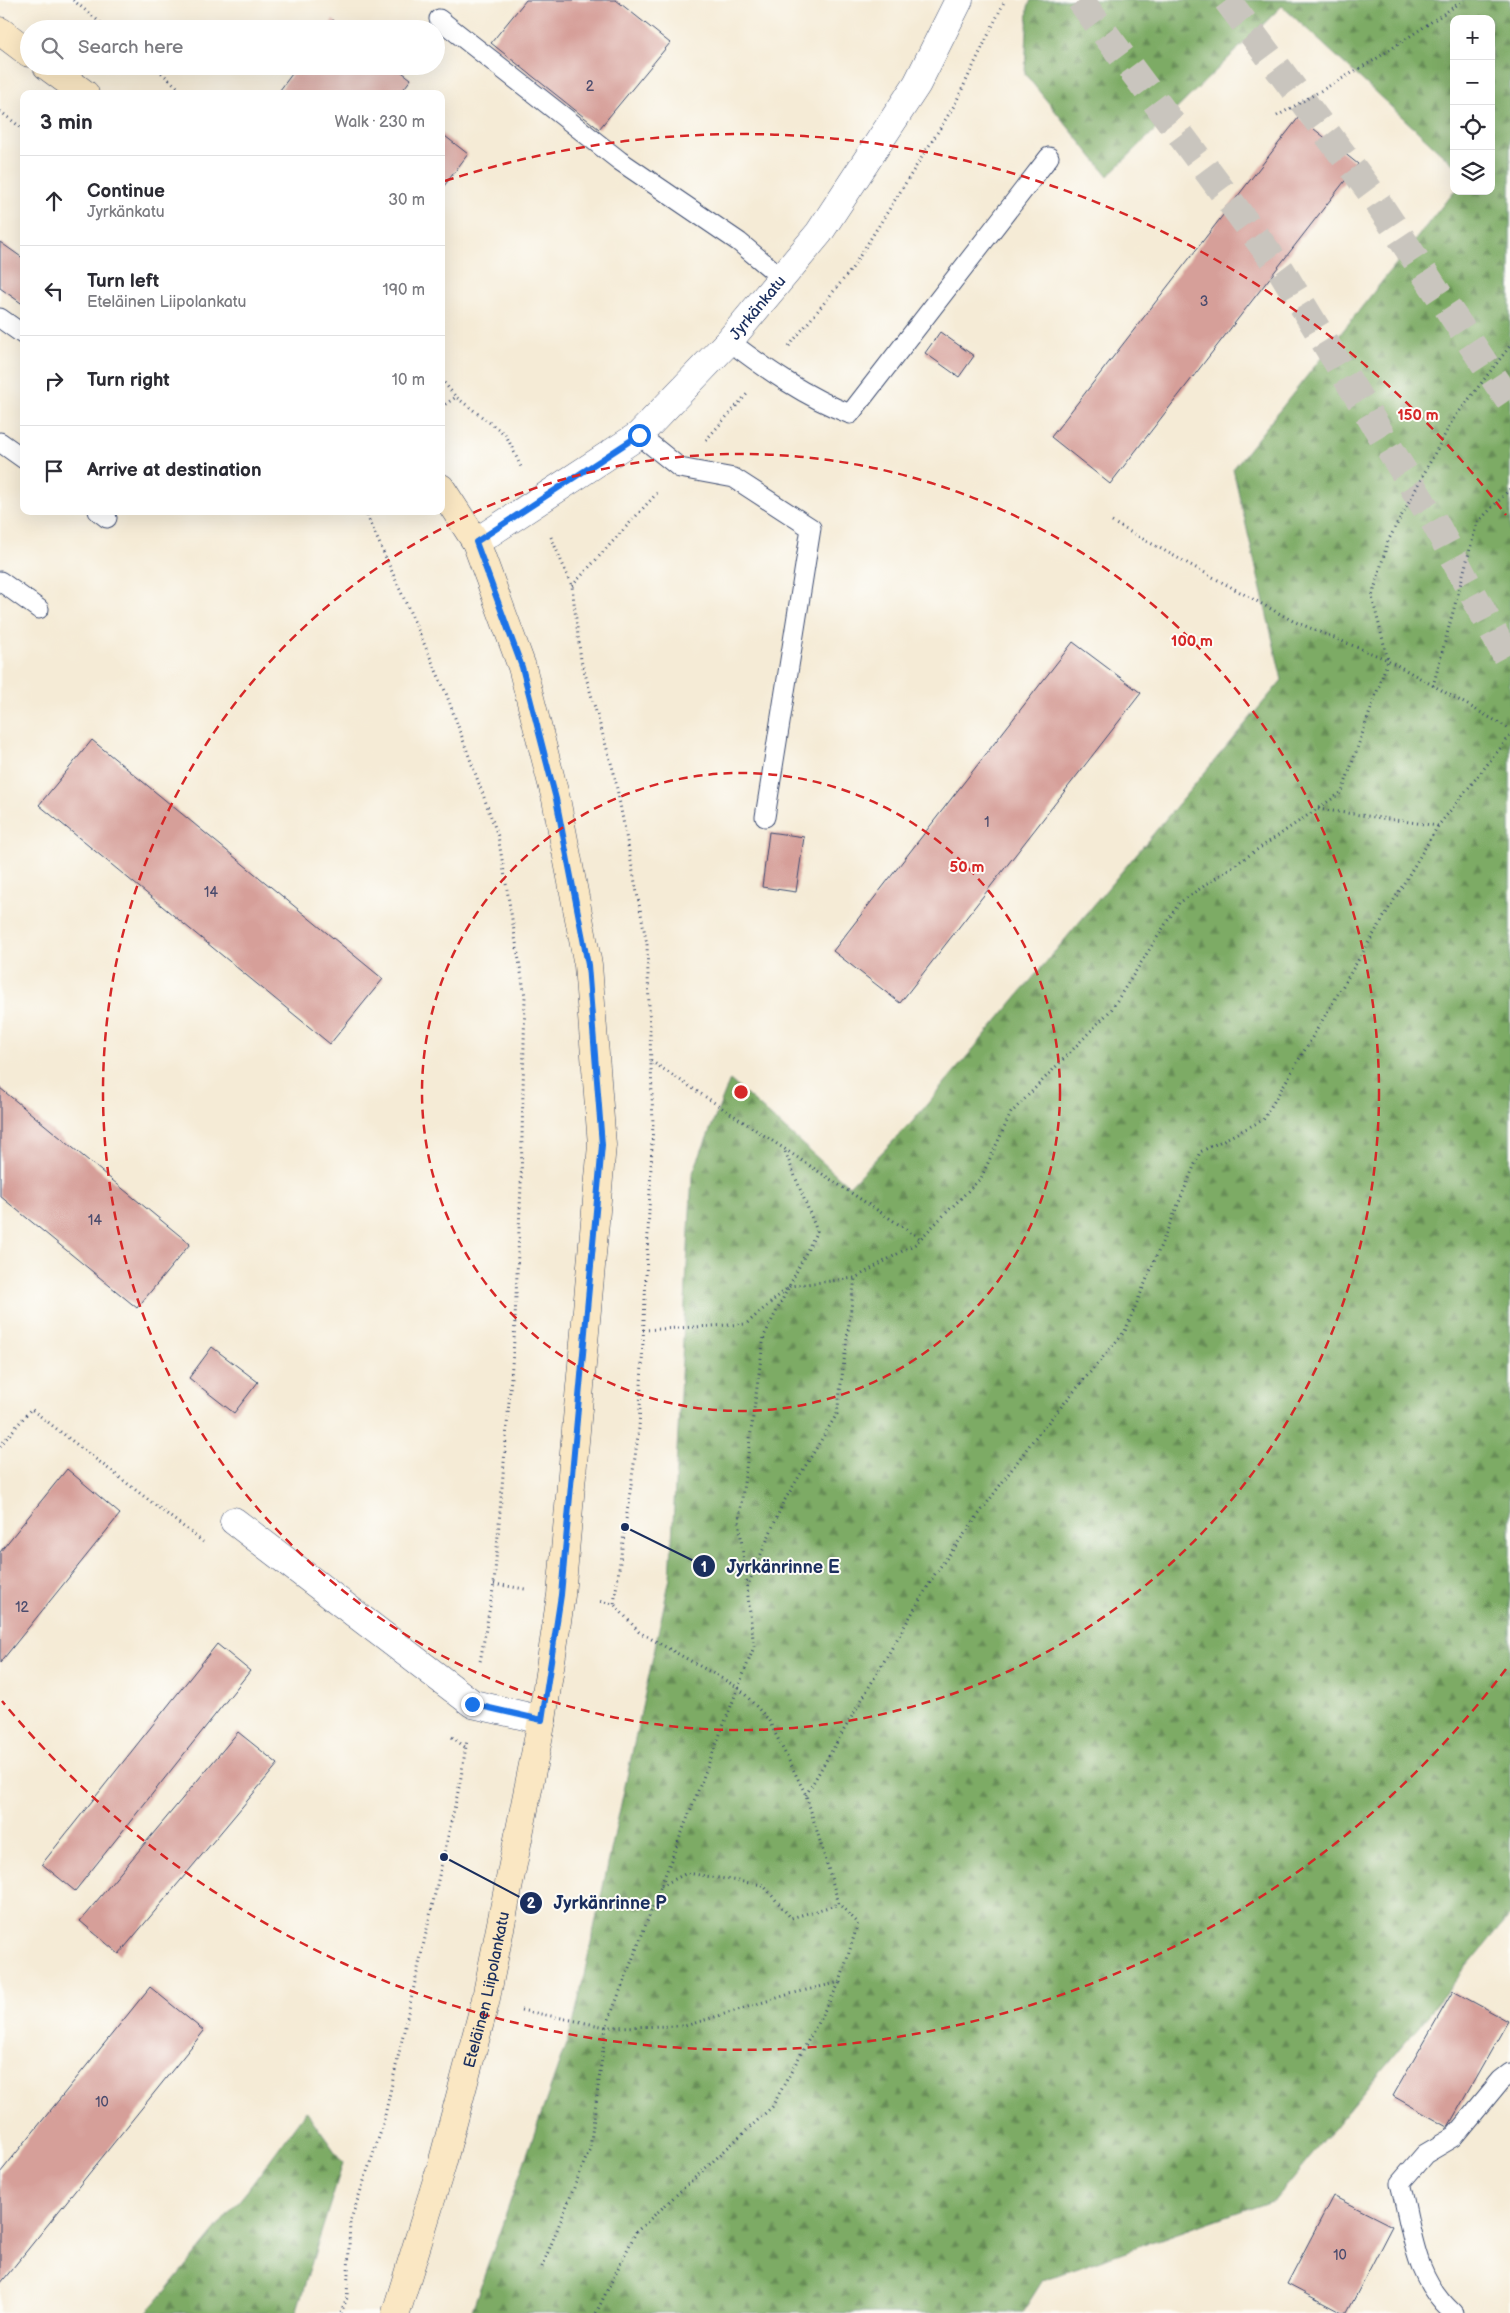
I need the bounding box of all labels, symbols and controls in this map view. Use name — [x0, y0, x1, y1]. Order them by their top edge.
map controls — [1450, 15, 1495, 195]
button: + — [1450, 15, 1495, 60]
search box — [20, 20, 445, 75]
icon: search — [38, 34, 66, 62]
text: Search here — [78, 36, 183, 59]
button: − — [1450, 60, 1495, 105]
house number: 2 — [586, 78, 595, 95]
button: locate — [1450, 105, 1495, 150]
text: 3 min — [40, 110, 93, 135]
text: Walk · 230 m — [335, 113, 425, 132]
button: layers — [1450, 150, 1495, 195]
text: Continue — [87, 180, 165, 203]
icon: ahead — [40, 187, 68, 215]
text: 30 m — [388, 191, 425, 210]
text: Jyrkänkatu — [87, 203, 165, 222]
text: Turn left — [87, 270, 159, 293]
street label: Jyrkänkatu — [726, 272, 790, 344]
icon: left — [40, 277, 68, 305]
text: 190 m — [383, 281, 425, 300]
text: Eteläinen Liipolankatu — [87, 293, 247, 312]
house number: 3 — [1200, 293, 1208, 310]
icon: right — [40, 367, 68, 395]
text: Turn right — [87, 369, 170, 392]
text: 10 m — [392, 371, 425, 390]
text: 150 m — [1397, 406, 1439, 425]
route start — [628, 424, 651, 447]
icon: arrive — [40, 457, 68, 485]
text: Arrive at destination — [87, 459, 262, 482]
text: 100 m — [1171, 632, 1213, 651]
house number: 1 — [984, 814, 990, 831]
text: 50 m — [950, 858, 985, 877]
house number: 14 — [204, 884, 218, 901]
centre of rings — [732, 1083, 750, 1101]
house number: 14 — [88, 1212, 102, 1229]
callout: Jyrkänrinne E — [692, 1550, 850, 1583]
text: Jyrkänrinne E — [726, 1557, 840, 1578]
text: 1 — [701, 1558, 707, 1577]
house number: 12 — [15, 1599, 30, 1616]
route end — [461, 1693, 484, 1716]
callout: Jyrkänrinne P — [518, 1886, 676, 1919]
text: Jyrkänrinne P — [554, 1893, 667, 1914]
text: 2 — [527, 1894, 536, 1913]
street label: Eteläinen Liipolankatu — [460, 1910, 514, 2070]
house number: 10 — [95, 2094, 109, 2111]
house number: 10 — [1333, 2247, 1347, 2264]

